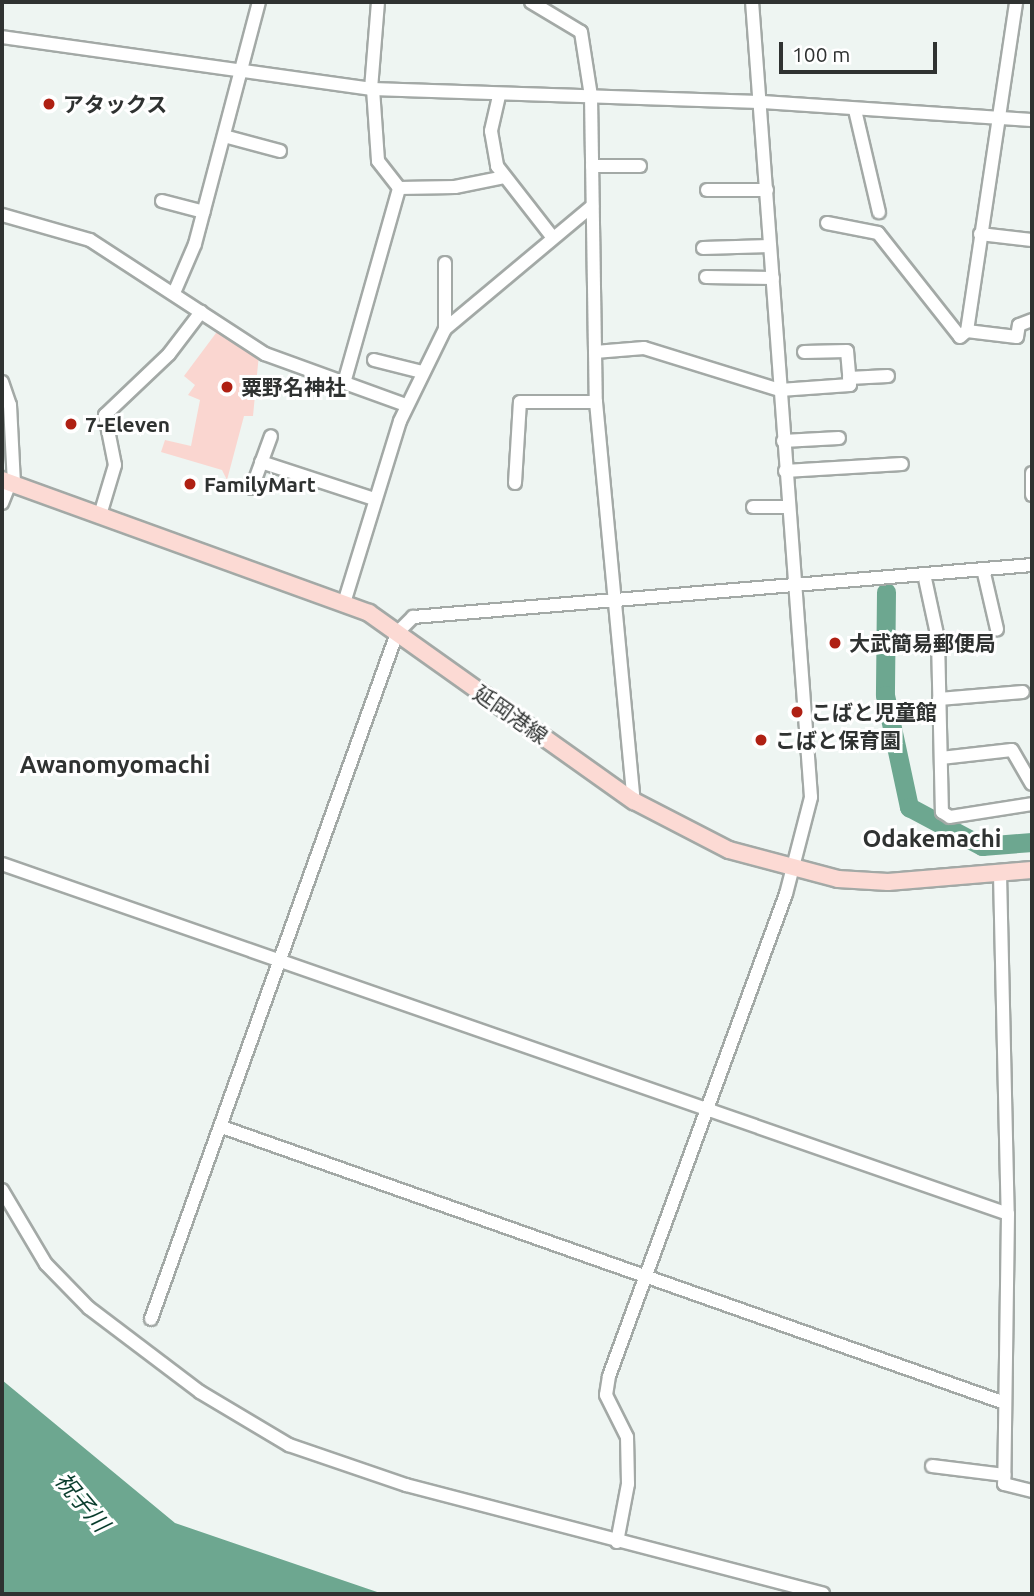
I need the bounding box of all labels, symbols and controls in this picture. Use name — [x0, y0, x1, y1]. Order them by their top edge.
scale bar — [782, 28, 940, 72]
text: 100 m — [792, 42, 850, 66]
place label: アタックス — [63, 91, 168, 117]
marker: アタックス — [41, 96, 57, 112]
place label: 粟野名神社 — [241, 374, 346, 400]
marker: 粟野名神社 — [219, 379, 235, 395]
place label: 7-Eleven — [85, 411, 170, 437]
marker: 7-Eleven — [63, 416, 79, 432]
place label: FamilyMart — [204, 471, 316, 497]
marker: FamilyMart — [182, 476, 198, 492]
place label: 大武簡易郵便局 — [849, 630, 996, 656]
marker: 大武簡易郵便局 — [827, 635, 843, 651]
street label: 延岡港線 — [469, 680, 553, 748]
place label: こばと児童館 — [811, 699, 937, 725]
marker: こばと児童館 — [789, 704, 805, 720]
place label: こばと保育園 — [775, 727, 901, 753]
marker: こばと保育園 — [753, 732, 769, 748]
district label: Awanomyomachi — [20, 751, 210, 779]
district label: Odakemachi — [862, 825, 1002, 853]
water label: 祝子川 — [49, 1467, 115, 1537]

